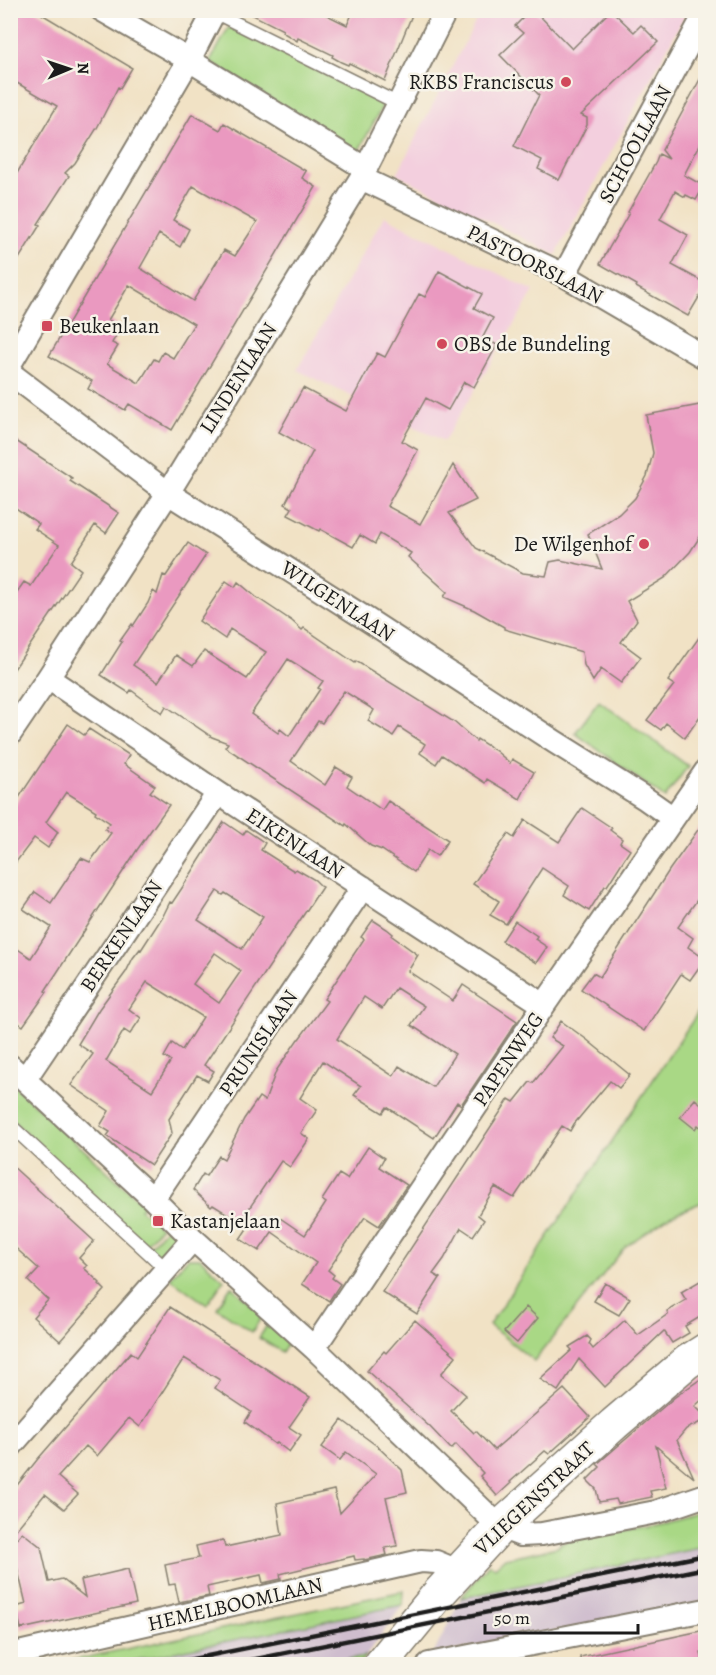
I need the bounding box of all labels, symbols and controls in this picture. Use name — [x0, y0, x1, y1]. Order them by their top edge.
north arrow — [39, 39, 99, 99]
text: N — [72, 62, 94, 75]
place label: RKBS Franciscus — [409, 68, 554, 96]
marker: RKBS Franciscus — [559, 75, 573, 89]
street label: SCHOOLLAAN — [592, 80, 678, 208]
street label: PASTOORSLAAN — [462, 218, 608, 310]
place label: Beukenlaan — [59, 312, 159, 340]
street label: LINDENLAAN — [193, 317, 283, 439]
marker: Beukenlaan — [40, 319, 54, 333]
place label: OBS de Bundeling — [454, 330, 611, 358]
marker: OBS de Bundeling — [435, 337, 449, 351]
place label: De Wilgenhof — [514, 530, 635, 558]
marker: De Wilgenhof — [637, 537, 651, 551]
street label: WILGENLAAN — [275, 553, 400, 648]
street label: EIKENLAAN — [241, 801, 349, 885]
street label: BERKENLAAN — [73, 875, 169, 997]
street label: PRUNISLAAN — [212, 984, 304, 1102]
street label: PAPENWEG — [466, 1006, 550, 1112]
place label: Kastanjelaan — [170, 1207, 280, 1235]
marker: Kastanjelaan — [151, 1214, 165, 1228]
street label: VLIEGENSTRAAT — [467, 1435, 601, 1562]
street label: HEMELBOOMLAAN — [145, 1570, 325, 1638]
scale bar — [485, 1597, 638, 1635]
text: 50 m — [494, 1606, 530, 1630]

